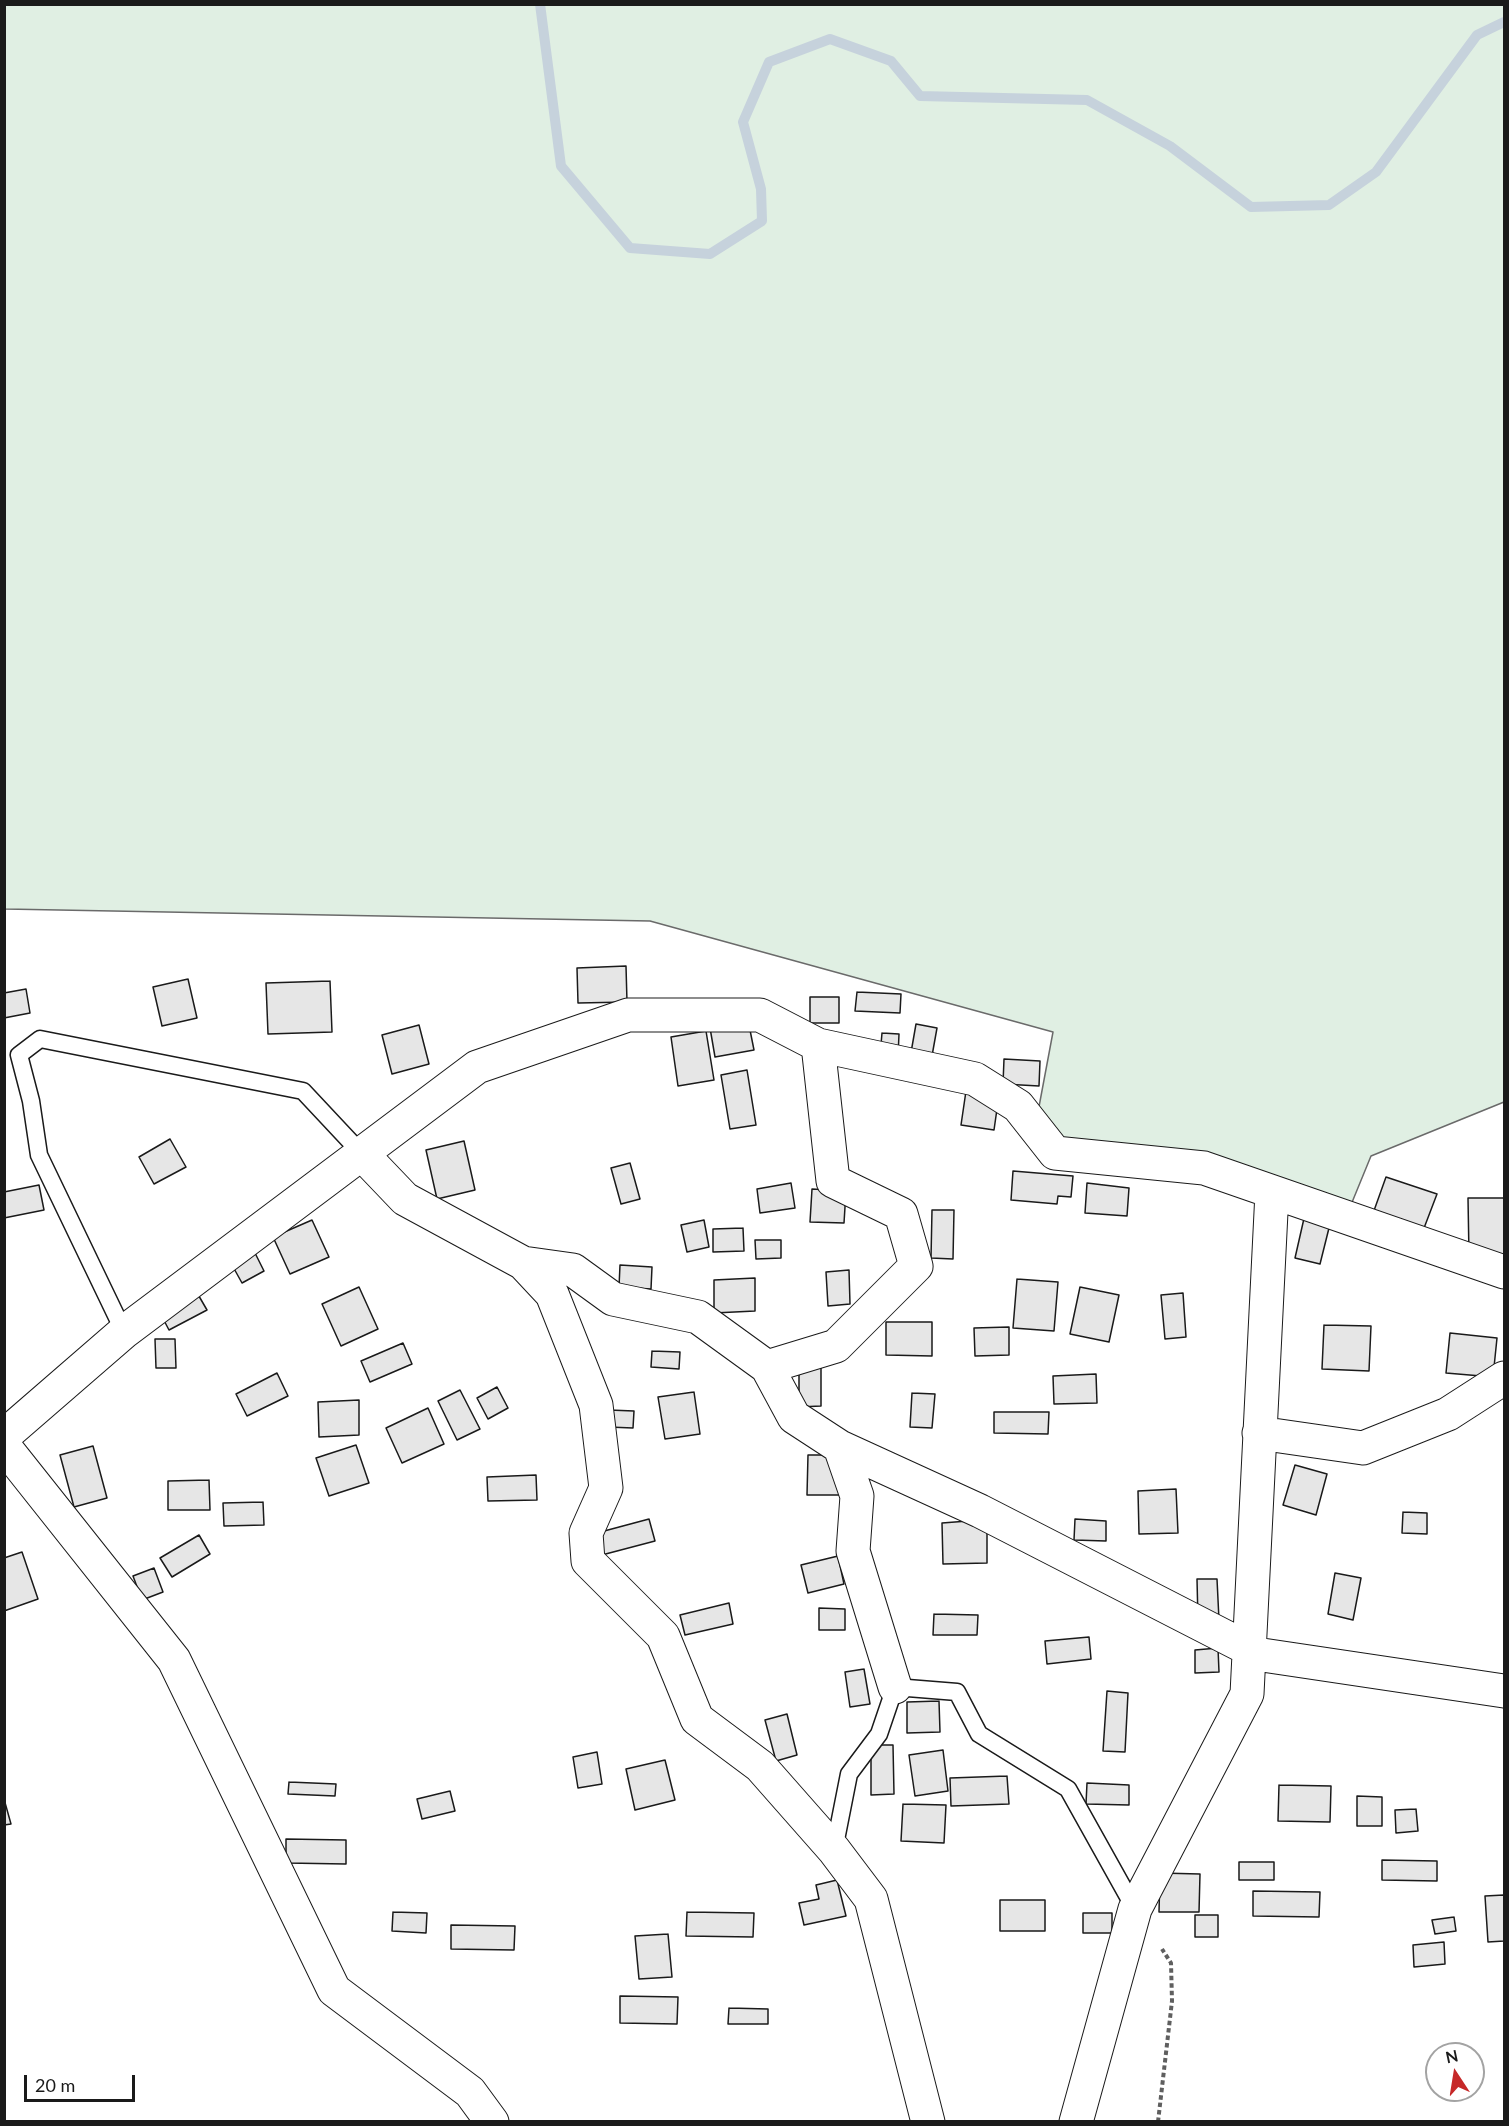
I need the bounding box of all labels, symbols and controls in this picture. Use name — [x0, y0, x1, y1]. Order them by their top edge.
north arrow — [1425, 2042, 1485, 2102]
text: N — [1444, 2045, 1460, 2066]
scale bar — [27, 2063, 138, 2101]
text: 20 m — [35, 2074, 75, 2096]

